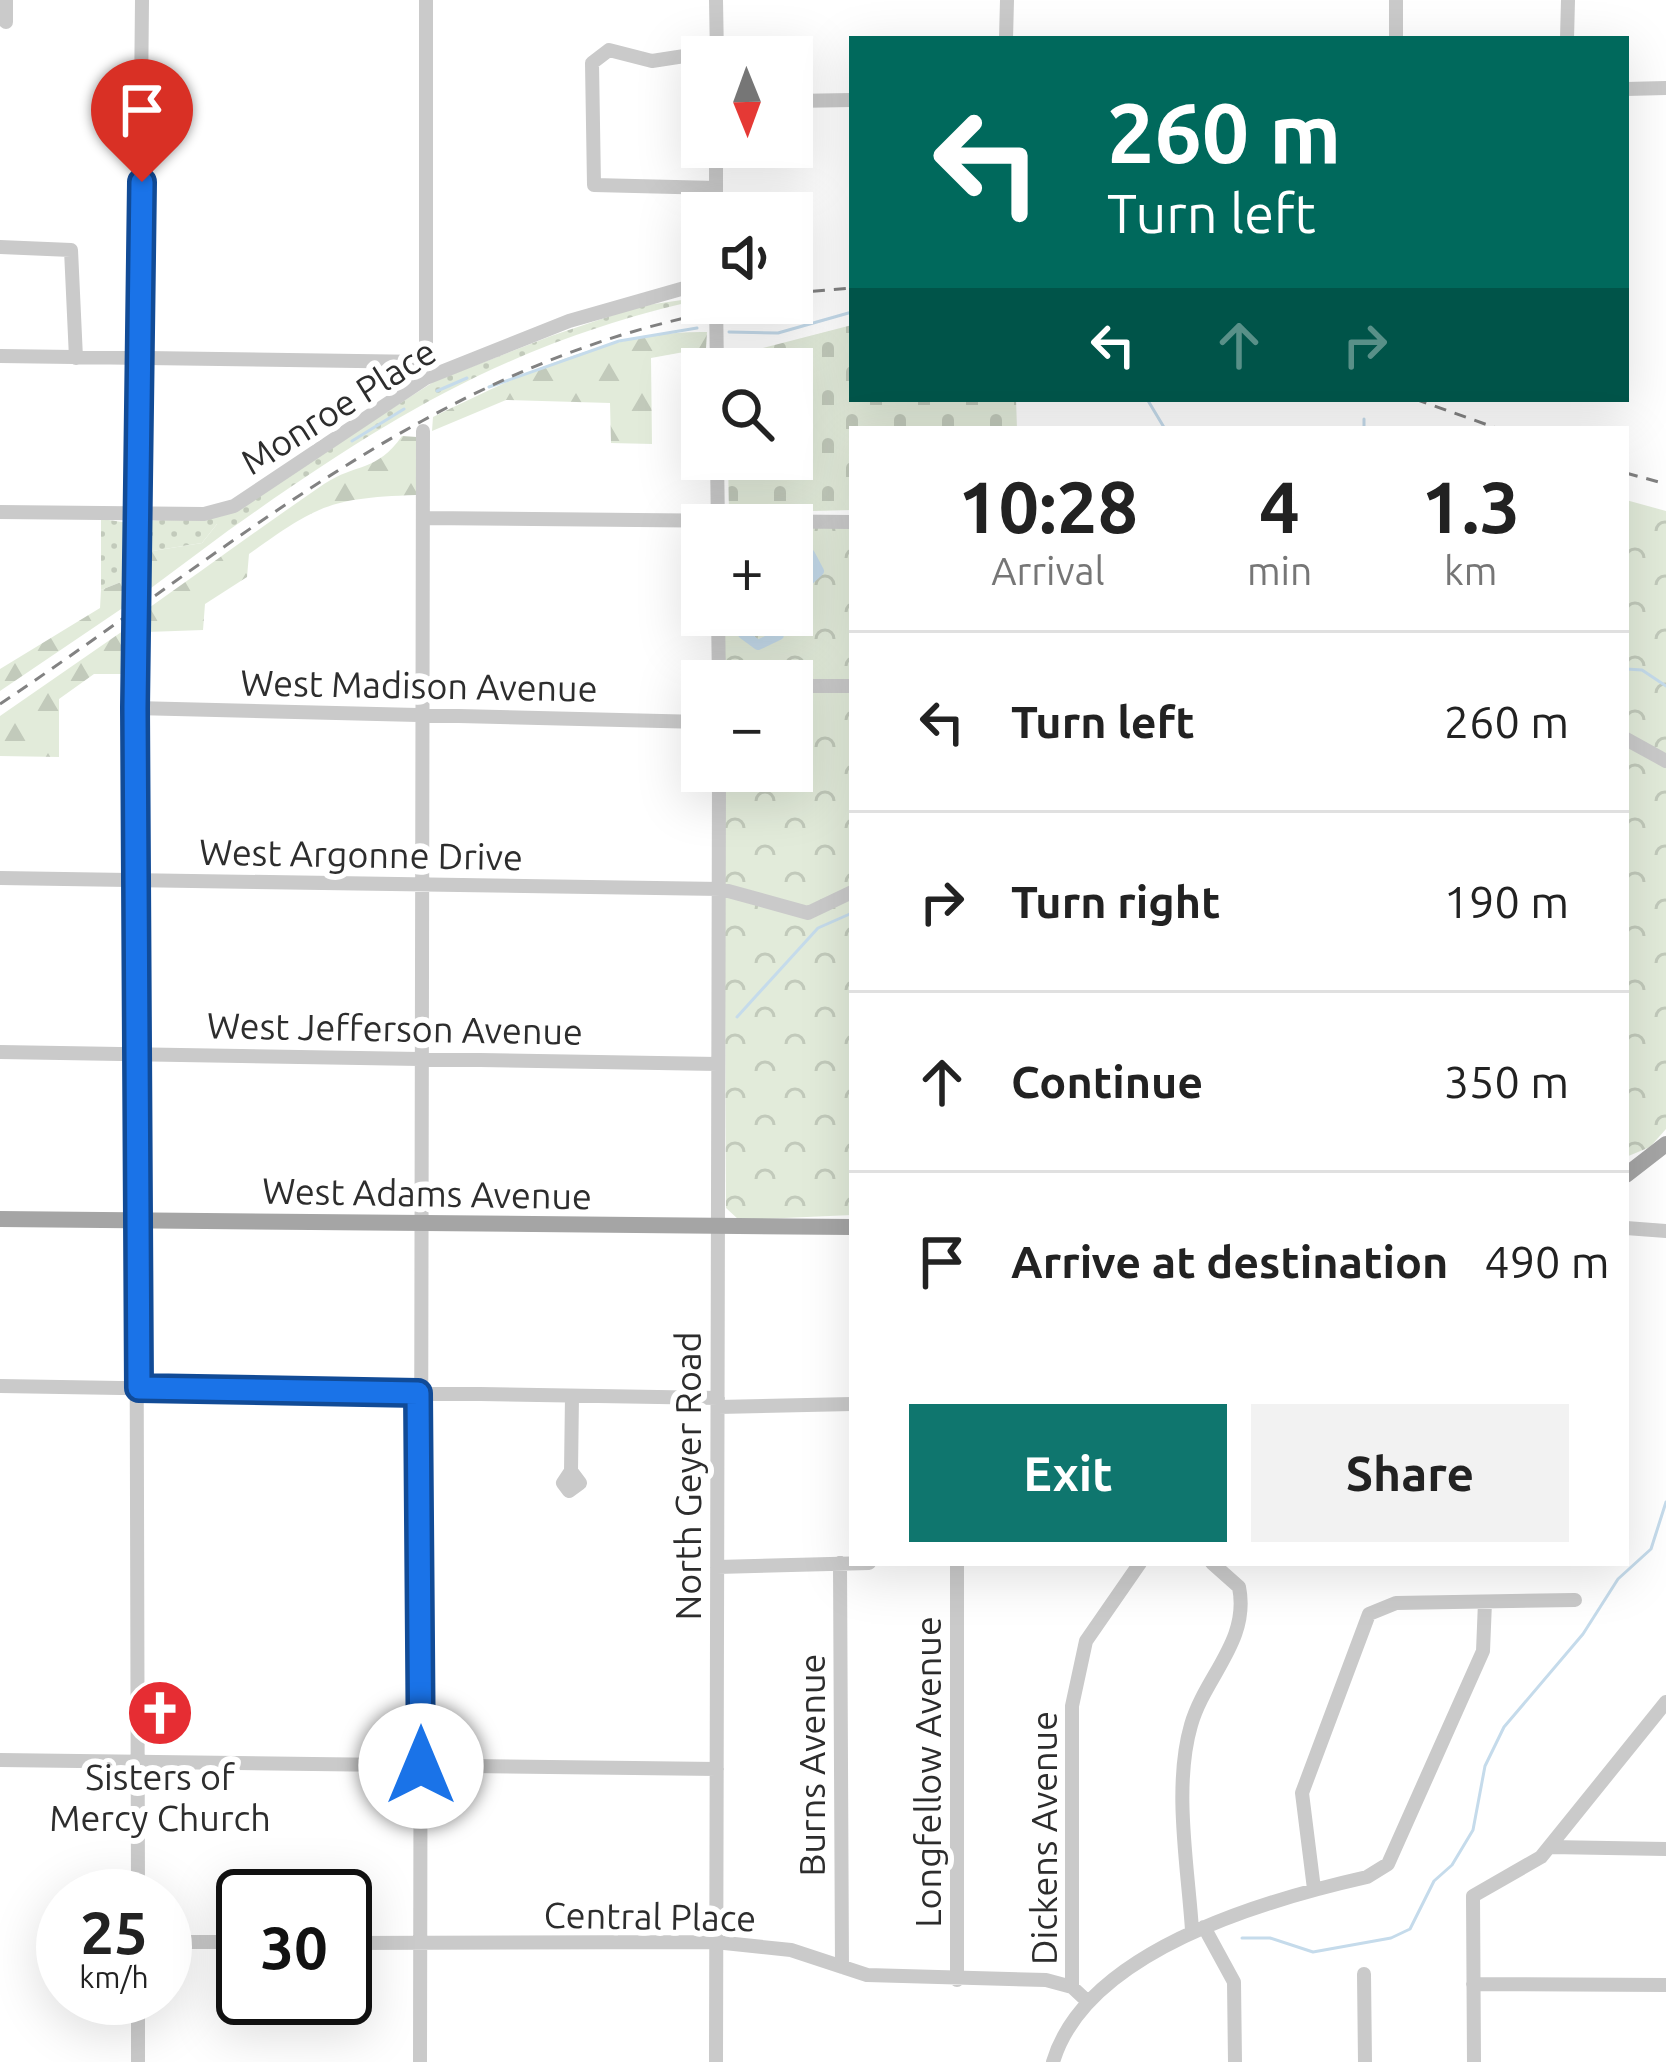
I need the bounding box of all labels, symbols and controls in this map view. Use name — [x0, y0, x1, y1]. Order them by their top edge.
north arrow — [681, 36, 813, 168]
map controls — [681, 36, 813, 792]
pin — [91, 59, 193, 182]
icon: arrive — [109, 77, 175, 143]
icon: left — [909, 84, 1065, 240]
text: 260 m — [1107, 85, 1341, 179]
text: Turn left — [1107, 183, 1316, 243]
button: sound — [681, 192, 813, 324]
icon: left — [1080, 312, 1146, 378]
icon: ahead — [1206, 312, 1272, 378]
icon: right — [1332, 312, 1398, 378]
street label: Monroe Place — [233, 330, 443, 482]
button: search — [681, 348, 813, 480]
text: 10:28 — [958, 466, 1138, 547]
text: 4 — [1259, 466, 1300, 547]
text: 1.3 — [1421, 466, 1520, 547]
button: + — [681, 504, 813, 636]
text: Arrival — [991, 549, 1105, 592]
text: min — [1247, 549, 1312, 592]
text: km — [1444, 549, 1497, 592]
button: − — [681, 660, 813, 792]
street label: West Madison Avenue — [240, 661, 598, 709]
icon: left — [909, 689, 975, 755]
text: Turn left — [1011, 696, 1195, 747]
text: 260 m — [1444, 696, 1569, 747]
street label: West Argonne Drive — [199, 831, 523, 877]
icon: right — [909, 869, 975, 935]
text: Turn right — [1011, 876, 1220, 927]
text: 190 m — [1444, 876, 1569, 927]
street label: West Jefferson Avenue — [207, 1004, 583, 1052]
icon: ahead — [909, 1049, 975, 1115]
text: Continue — [1011, 1056, 1203, 1107]
text: 350 m — [1444, 1056, 1569, 1107]
street label: West Adams Avenue — [262, 1170, 592, 1216]
icon: arrive — [909, 1229, 975, 1295]
text: Arrive at destination — [1011, 1236, 1448, 1287]
text: 490 m — [1484, 1236, 1610, 1287]
street label: North Geyer Road — [667, 1331, 708, 1621]
button: Exit — [909, 1404, 1227, 1542]
button: Share — [1251, 1404, 1569, 1542]
street label: Longfellow Avenue — [907, 1616, 948, 1928]
street label: Burns Avenue — [791, 1654, 832, 1876]
church icon: Sisters of Mercy Church — [125, 1678, 195, 1748]
position arrow — [358, 1703, 484, 1829]
street label: Dickens Avenue — [1023, 1711, 1064, 1965]
place label: Sisters of Mercy Church — [49, 1756, 271, 1838]
speed limit sign: 30 — [216, 1869, 372, 2025]
street label: Central Place — [543, 1894, 757, 1938]
text: 25 — [80, 1898, 148, 1965]
text: km/h — [79, 1960, 149, 1994]

